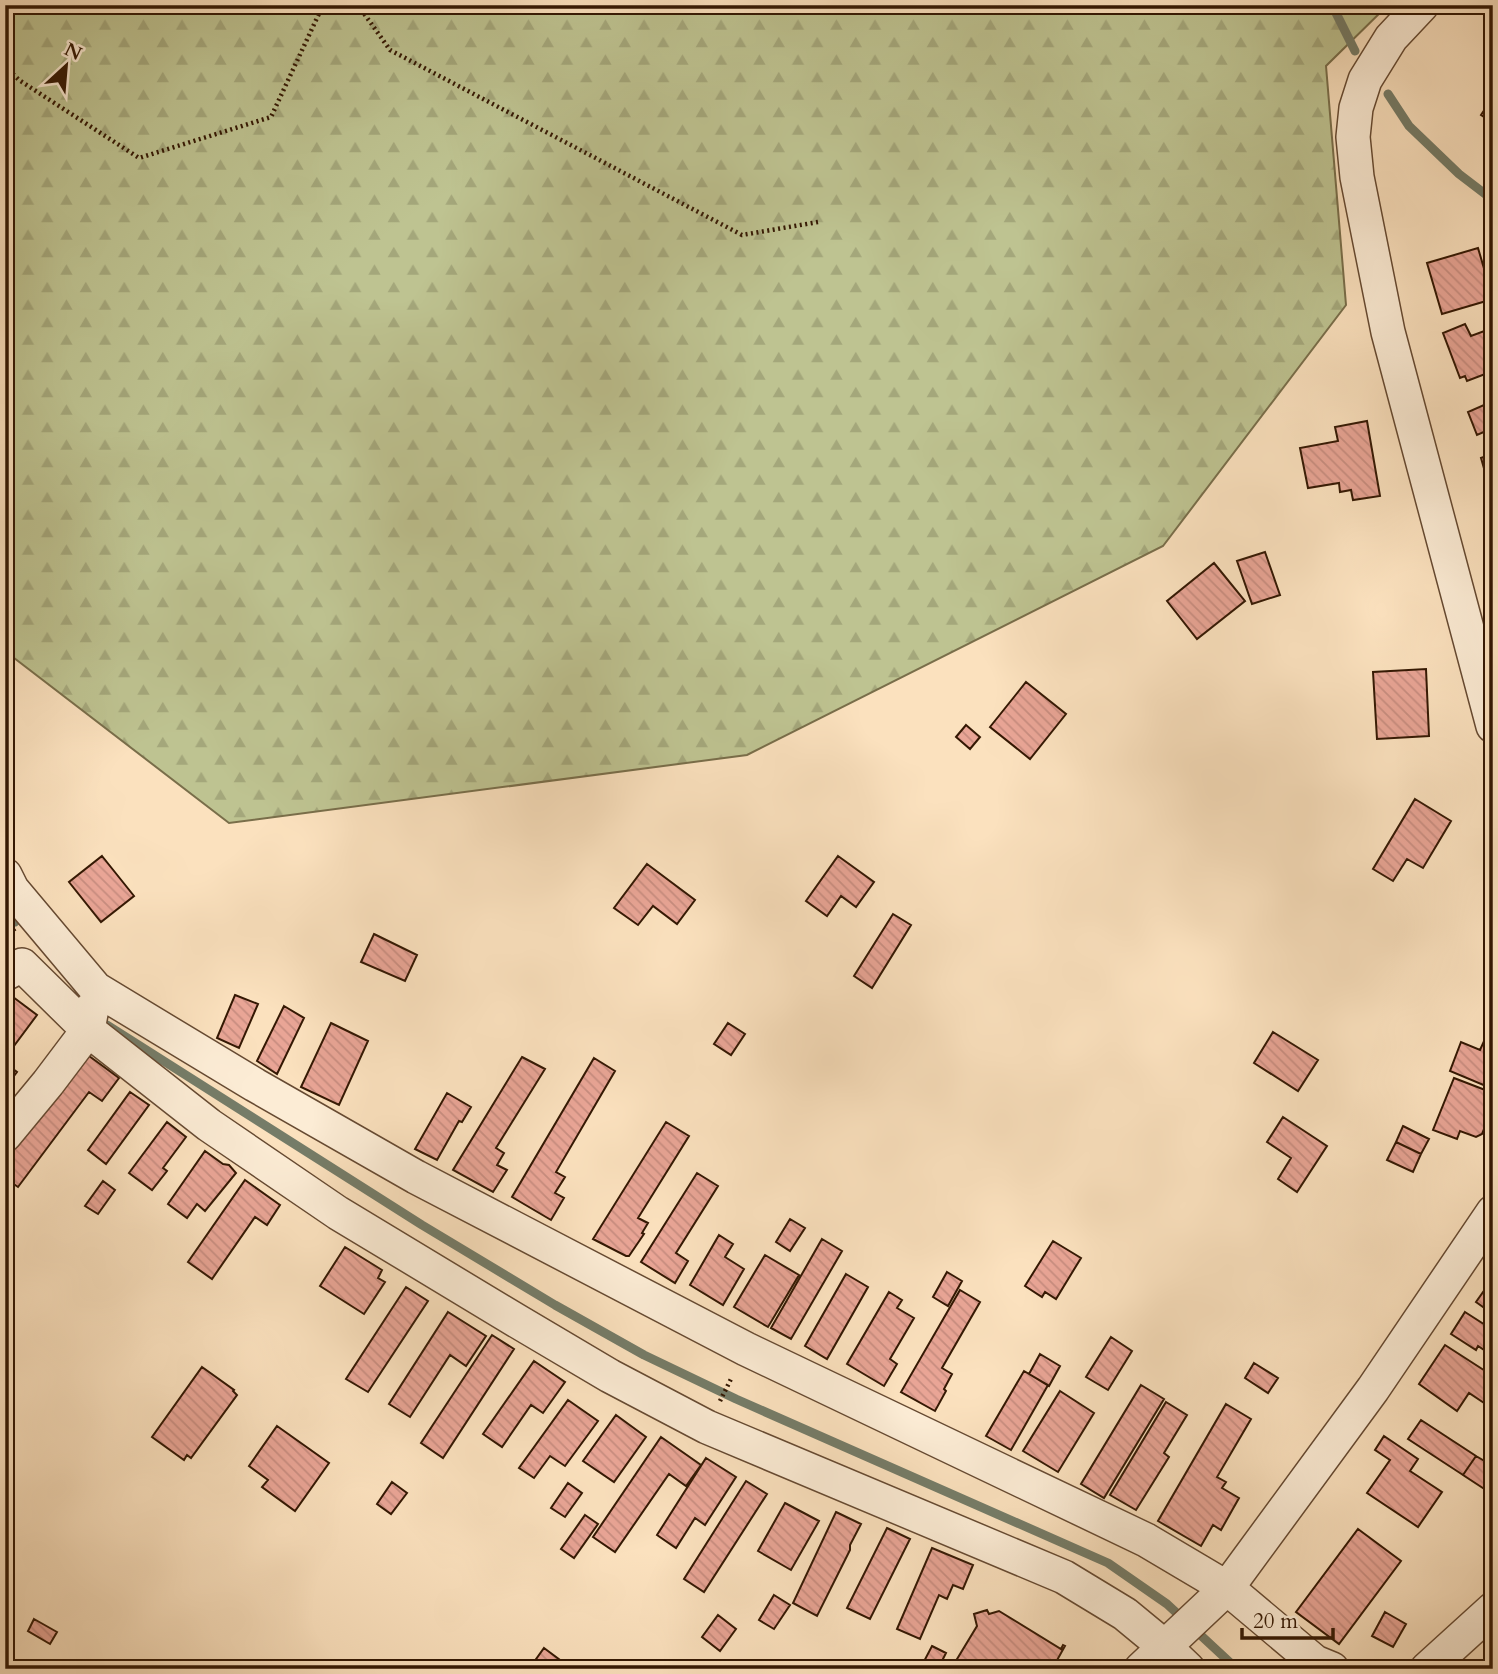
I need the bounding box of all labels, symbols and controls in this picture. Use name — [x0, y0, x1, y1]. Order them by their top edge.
north arrow — [32, 32, 102, 102]
text: N — [60, 36, 87, 67]
scale bar — [1242, 1597, 1334, 1641]
text: 20 m — [1253, 1607, 1298, 1636]

